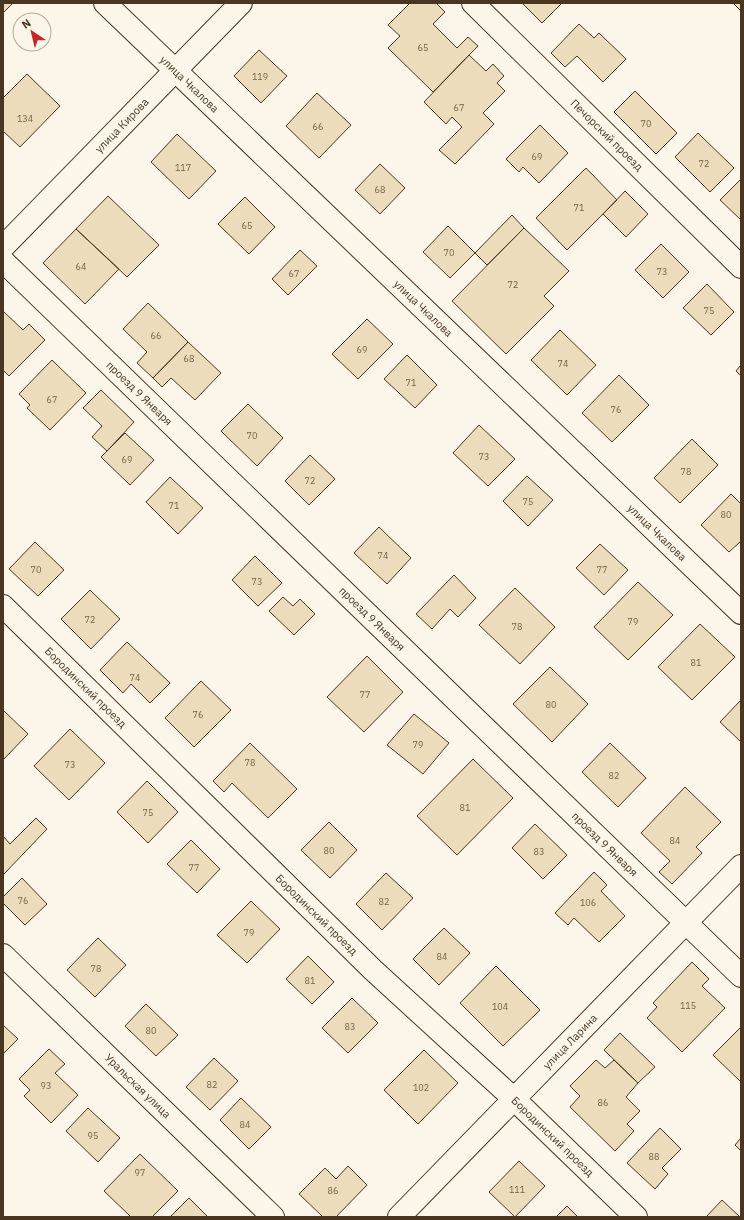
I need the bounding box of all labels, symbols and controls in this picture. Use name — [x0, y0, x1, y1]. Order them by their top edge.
north arrow — [12, 12, 52, 52]
text: N — [19, 16, 34, 32]
house number: 65 — [418, 42, 428, 53]
street label: улица Чкалова — [157, 52, 222, 116]
house number: 119 — [252, 71, 268, 82]
street label: улица Кирова — [92, 95, 152, 156]
street label: Печорский проезд — [568, 96, 646, 174]
house number: 67 — [454, 102, 464, 113]
house number: 134 — [17, 113, 33, 124]
house number: 70 — [641, 118, 651, 129]
house number: 66 — [313, 121, 323, 132]
house number: 69 — [532, 151, 542, 162]
house number: 72 — [699, 158, 709, 169]
house number: 117 — [175, 162, 191, 173]
house number: 68 — [375, 184, 385, 195]
house number: 71 — [574, 202, 584, 213]
house number: 65 — [242, 220, 252, 231]
house number: 70 — [444, 247, 454, 258]
house number: 64 — [76, 261, 86, 272]
house number: 73 — [657, 266, 667, 277]
house number: 67 — [289, 268, 299, 279]
street label: улица Чкалова — [391, 277, 456, 340]
house number: 72 — [508, 279, 518, 290]
house number: 75 — [704, 305, 714, 316]
house number: 66 — [151, 330, 161, 341]
house number: 69 — [357, 344, 367, 355]
house number: 68 — [184, 353, 194, 364]
street label: проезд 9 Января — [103, 358, 175, 428]
house number: 74 — [558, 358, 568, 369]
house number: 71 — [406, 377, 416, 388]
house number: 67 — [47, 394, 57, 405]
house number: 76 — [611, 404, 621, 415]
house number: 70 — [247, 430, 257, 441]
house number: 73 — [479, 451, 489, 462]
house number: 69 — [122, 454, 132, 465]
house number: 78 — [681, 466, 691, 477]
house number: 72 — [305, 475, 315, 486]
house number: 75 — [523, 496, 533, 507]
house number: 71 — [169, 500, 179, 511]
street label: улица Чкалова — [625, 501, 690, 564]
house number: 80 — [721, 509, 731, 520]
house number: 74 — [378, 550, 388, 561]
house number: 70 — [31, 564, 41, 575]
house number: 77 — [597, 564, 607, 575]
house number: 73 — [252, 576, 262, 587]
street label: проезд 9 Января — [336, 583, 408, 654]
house number: 72 — [85, 614, 95, 625]
house number: 79 — [628, 616, 638, 627]
house number: 78 — [512, 621, 522, 632]
street label: Бородинский проезд — [42, 644, 130, 731]
house number: 81 — [691, 657, 701, 668]
house number: 74 — [130, 672, 140, 683]
house number: 77 — [360, 689, 370, 700]
house number: 80 — [546, 699, 556, 710]
house number: 76 — [193, 709, 203, 720]
house number: 79 — [413, 739, 423, 750]
house number: 78 — [245, 757, 255, 768]
house number: 73 — [65, 759, 75, 770]
house number: 82 — [609, 770, 619, 781]
house number: 81 — [460, 802, 470, 813]
house number: 75 — [143, 807, 153, 818]
street label: проезд 9 Января — [569, 809, 641, 879]
house number: 84 — [670, 835, 680, 846]
house number: 80 — [324, 845, 334, 856]
house number: 83 — [534, 846, 544, 857]
house number: 77 — [189, 862, 199, 873]
street label: Бородинский проезд — [273, 871, 361, 958]
house number: 76 — [18, 895, 28, 906]
house number: 82 — [379, 896, 389, 907]
house number: 106 — [580, 897, 596, 908]
house number: 79 — [244, 927, 254, 938]
house number: 84 — [437, 951, 447, 962]
house number: 78 — [91, 963, 101, 974]
house number: 81 — [305, 975, 315, 986]
house number: 115 — [680, 1000, 696, 1011]
house number: 104 — [492, 1001, 508, 1012]
street label: улица Ларина — [540, 1011, 600, 1072]
house number: 83 — [345, 1021, 355, 1032]
house number: 80 — [146, 1025, 156, 1036]
street label: Уральская улица — [102, 1051, 174, 1121]
house number: 82 — [207, 1079, 217, 1090]
house number: 93 — [41, 1080, 51, 1091]
house number: 102 — [413, 1082, 429, 1093]
street label: Бородинский проезд — [509, 1093, 597, 1180]
house number: 86 — [598, 1097, 608, 1108]
house number: 84 — [240, 1119, 250, 1130]
house number: 95 — [88, 1130, 98, 1141]
house number: 88 — [649, 1151, 659, 1162]
house number: 97 — [135, 1167, 145, 1178]
house number: 111 — [509, 1184, 525, 1195]
house number: 86 — [328, 1185, 338, 1196]

